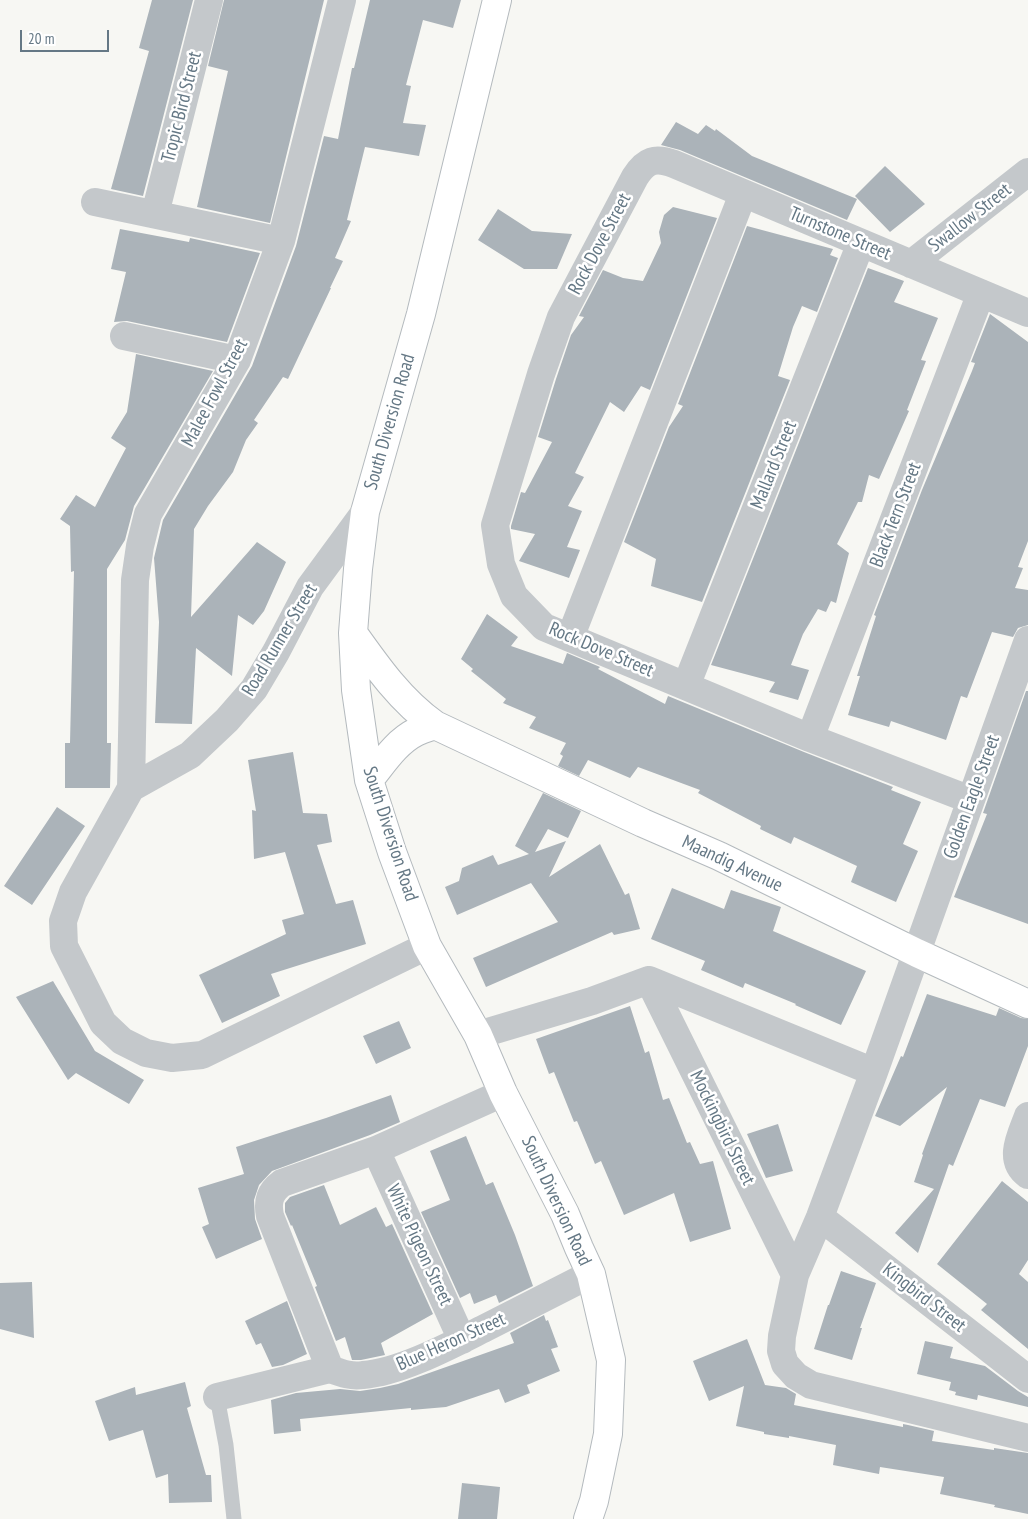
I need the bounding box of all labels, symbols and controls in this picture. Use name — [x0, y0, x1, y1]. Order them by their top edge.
scale bar — [22, 20, 111, 52]
text: 20 m — [28, 29, 54, 48]
street label: Tropic Bird Street — [157, 49, 207, 165]
street label: Swallow Street — [924, 179, 1016, 257]
street label: Rock Dove Street — [564, 190, 636, 298]
street label: Turnstone Street — [786, 202, 894, 266]
street label: Malee Fowl Street — [177, 335, 253, 451]
street label: South Diversion Road — [360, 351, 420, 493]
street label: Mallard Street — [746, 418, 802, 512]
street label: Black Tern Street — [866, 459, 926, 571]
street label: Road Runner Street — [238, 580, 322, 700]
street label: Rock Dove Street — [545, 618, 657, 682]
street label: Golden Eagle Street — [939, 732, 1005, 862]
street label: South Diversion Road — [357, 764, 423, 904]
street label: Maandig Avenue — [678, 831, 786, 897]
street label: Mockingbird Street — [685, 1067, 759, 1189]
street label: South Diversion Road — [516, 1133, 596, 1269]
street label: White Pigeon Street — [381, 1181, 457, 1309]
street label: Kingbird Street — [878, 1258, 970, 1338]
street label: Blue Heron Street — [393, 1308, 509, 1376]

